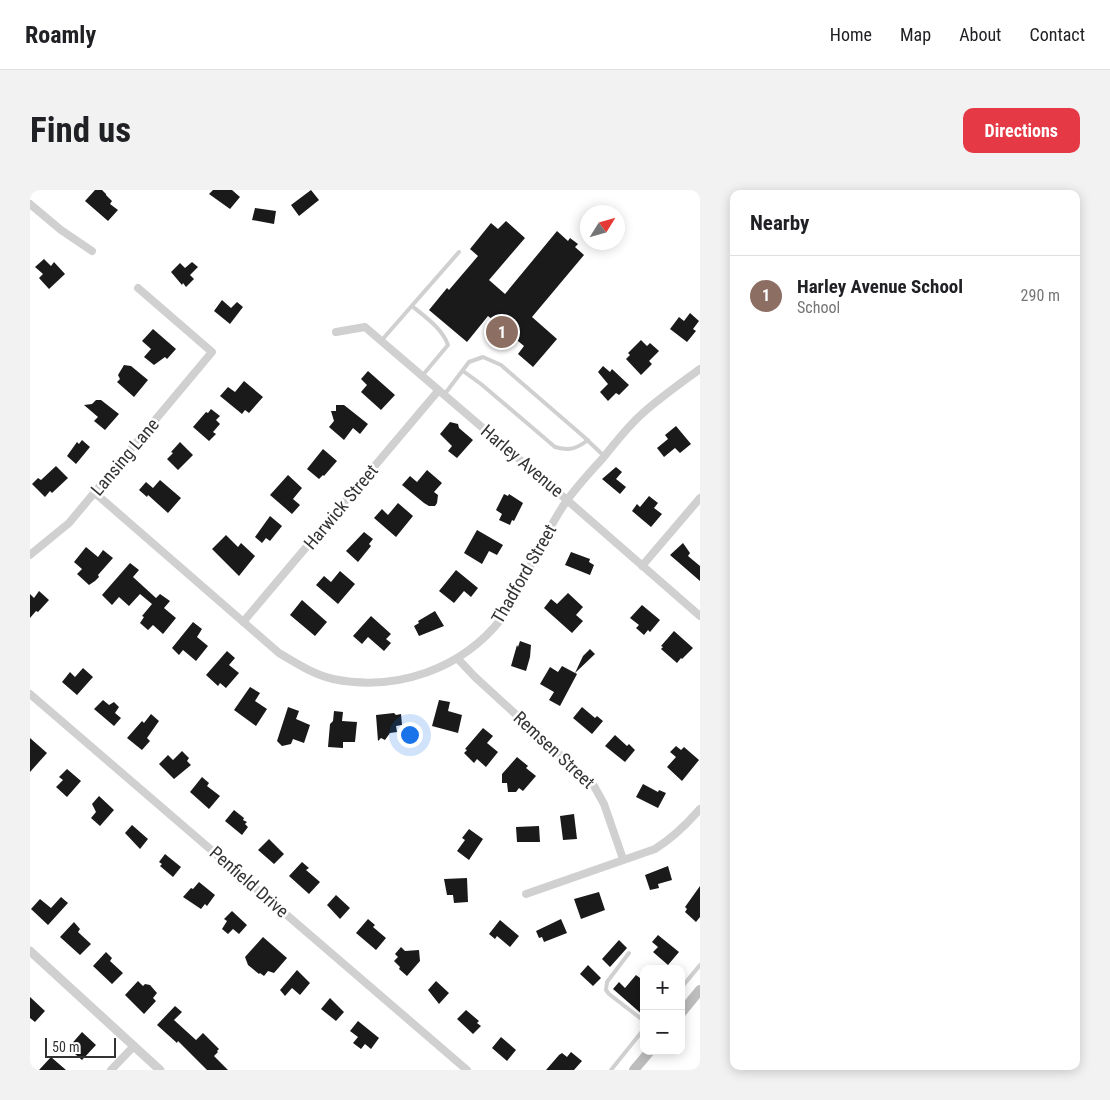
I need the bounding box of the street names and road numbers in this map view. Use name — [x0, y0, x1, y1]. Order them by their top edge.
street label: Lansing Lane — [86, 414, 163, 500]
street label: Harley Avenue — [477, 420, 568, 501]
street label: Harwick Street — [299, 460, 382, 553]
street label: Thadford Street — [487, 520, 560, 627]
street label: Remsen Street — [509, 707, 599, 793]
street label: Penfield Drive — [206, 842, 293, 921]

